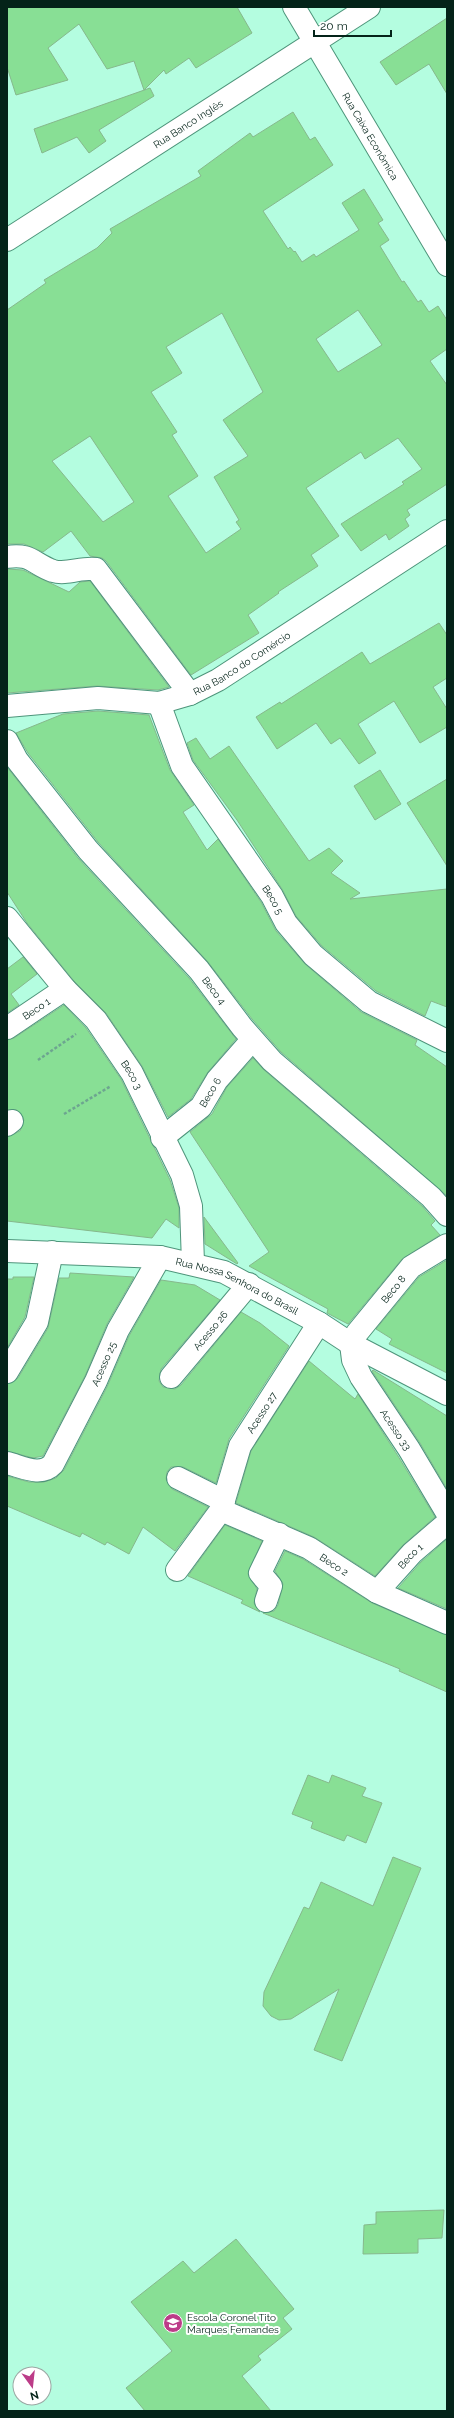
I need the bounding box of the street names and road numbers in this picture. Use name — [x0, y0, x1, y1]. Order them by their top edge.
street label: Rua Caixa Econômica — [340, 91, 400, 182]
street label: Rua Banco Inglês — [151, 98, 225, 150]
street label: Rua Banco do Comércio — [191, 629, 292, 698]
street label: Beco 5 — [260, 883, 286, 917]
street label: Beco 4 — [200, 975, 228, 1007]
street label: Beco 1 — [20, 995, 53, 1022]
street label: Beco 3 — [119, 1058, 144, 1091]
street label: Beco 6 — [197, 1076, 223, 1109]
street label: Rua Nossa Senhora do Brasil — [175, 1256, 300, 1317]
street label: Beco 8 — [379, 1273, 408, 1305]
street label: Acesso 26 — [191, 1309, 230, 1352]
street label: Acesso 25 — [89, 1340, 118, 1388]
street label: Acesso 27 — [245, 1390, 280, 1435]
street label: Acesso 33 — [378, 1407, 413, 1452]
street label: Beco 1 — [396, 1541, 426, 1571]
street label: Beco 2 — [318, 1552, 350, 1578]

